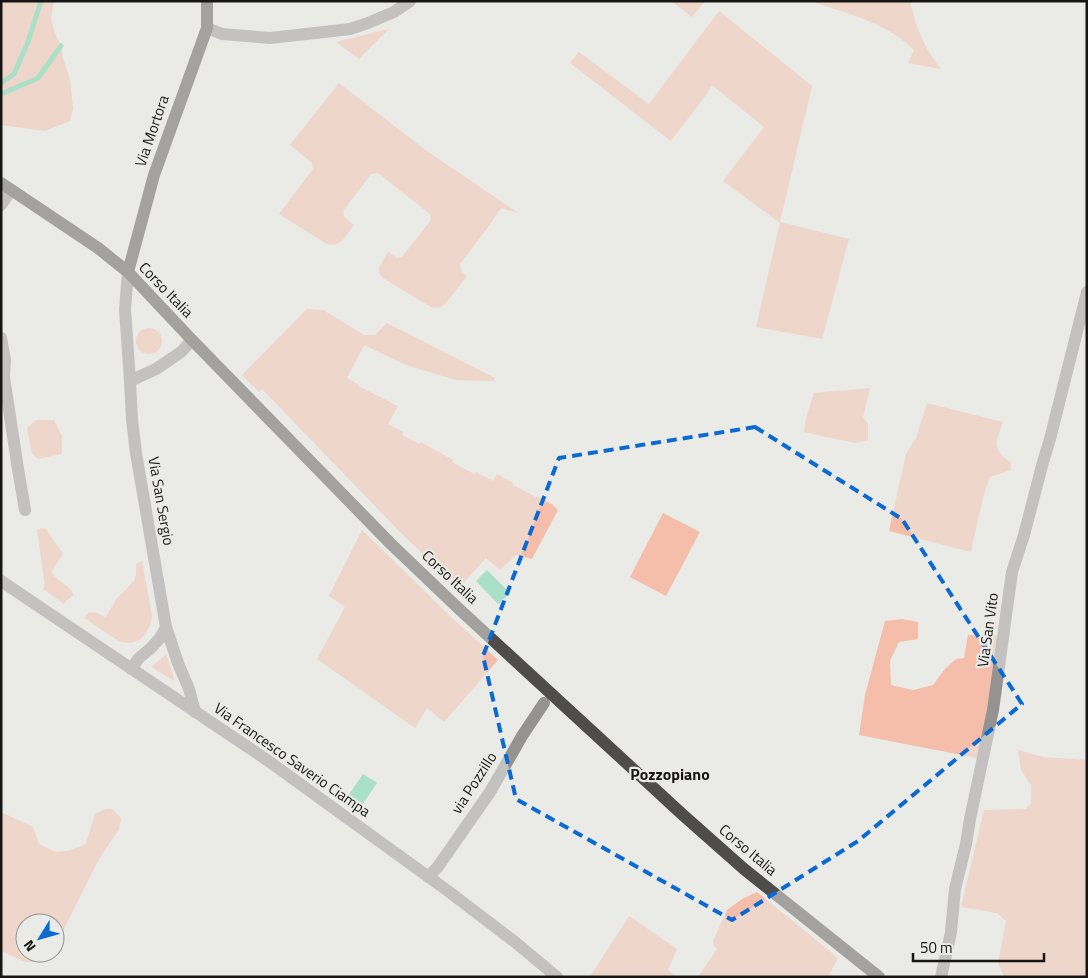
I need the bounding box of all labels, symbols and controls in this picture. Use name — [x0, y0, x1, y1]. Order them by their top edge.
street label: Via Mortora — [129, 91, 175, 170]
street label: Corso Italia — [134, 256, 199, 323]
street label: Via San Sergio — [142, 455, 181, 547]
street label: Corso Italia — [417, 544, 484, 609]
street label: Via San Vito — [971, 591, 1004, 669]
street label: Via Francesco Saverio Ciampa — [209, 697, 376, 823]
street label: via Pozzillo — [445, 747, 502, 818]
district label: Pozzopiano — [630, 762, 710, 786]
street label: Corso Italia — [714, 818, 783, 881]
north arrow — [15, 913, 65, 963]
scale bar — [913, 930, 1044, 962]
text: N — [18, 936, 41, 956]
text: 50 m — [920, 936, 953, 959]

